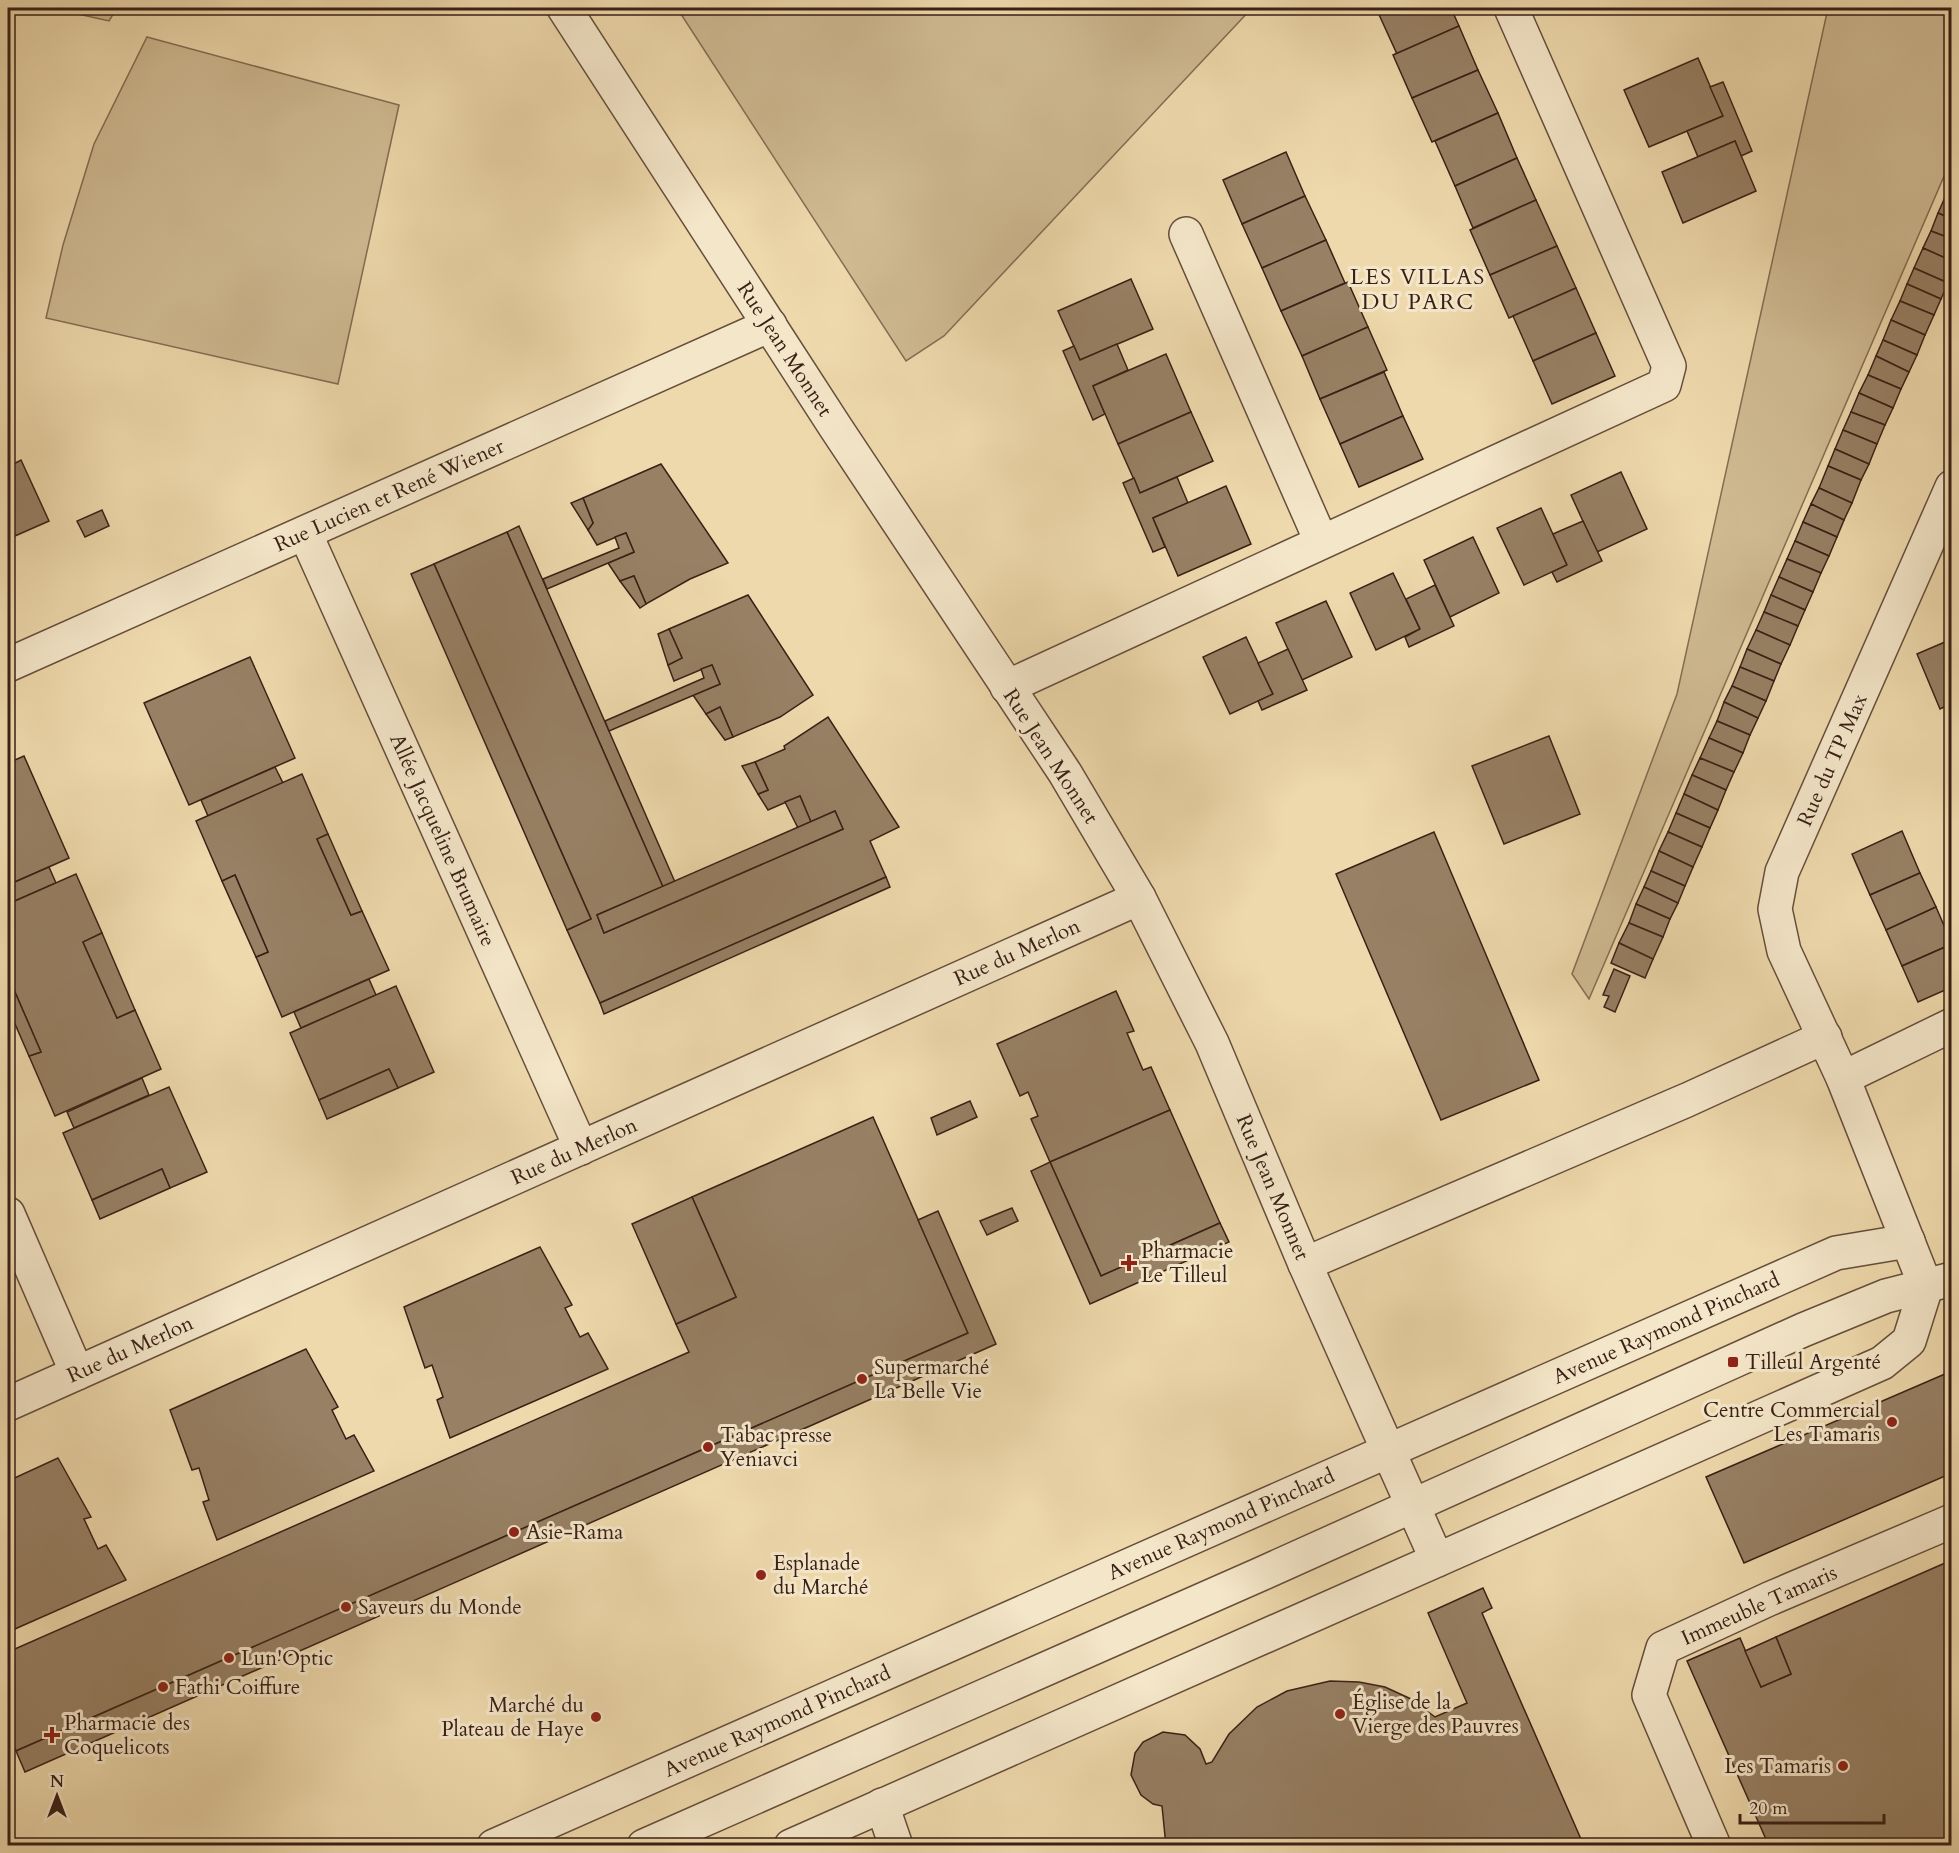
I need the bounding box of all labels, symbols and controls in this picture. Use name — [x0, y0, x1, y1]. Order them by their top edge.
district label: LES VILLAS DU PARC — [1350, 262, 1486, 317]
street label: Rue Jean Monnet — [730, 276, 839, 423]
street label: Rue Lucien et René Wiener — [270, 431, 509, 559]
street label: Rue Jean Monnet — [996, 683, 1105, 830]
street label: Rue du TP Max — [1790, 689, 1875, 831]
street label: Allée Jacqueline Brumaire — [382, 729, 503, 951]
street label: Rue du Merlon — [950, 912, 1085, 993]
street label: Rue Jean Monnet — [1229, 1110, 1316, 1265]
street label: Rue du Merlon — [507, 1111, 642, 1192]
place label: Pharmacie Le Tilleul — [1141, 1237, 1234, 1290]
marker: Pharmacie Le Tilleul — [1122, 1256, 1136, 1270]
street label: Avenue Raymond Pinchard — [1548, 1265, 1784, 1392]
street label: Rue du Merlon — [63, 1309, 198, 1390]
place label: Tilleul Argenté — [1745, 1348, 1881, 1377]
place label: Supermarché La Belle Vie — [874, 1353, 990, 1406]
marker: Tilleul Argenté — [1726, 1355, 1740, 1369]
marker: Supermarché La Belle Vie — [855, 1372, 869, 1386]
place label: Centre Commercial Les Tamaris — [1703, 1396, 1880, 1449]
marker: Centre Commercial Les Tamaris — [1885, 1415, 1899, 1429]
place label: Tabac presse Yeniavci — [720, 1421, 832, 1474]
marker: Tabac presse Yeniavci — [701, 1440, 715, 1454]
street label: Avenue Raymond Pinchard — [1103, 1461, 1339, 1588]
place label: Asie-Rama — [526, 1518, 623, 1547]
marker: Asie-Rama — [507, 1525, 521, 1539]
place label: Esplanade du Marché — [773, 1549, 869, 1602]
street label: Immeuble Tamaris — [1677, 1558, 1842, 1653]
marker: Esplanade du Marché — [754, 1568, 768, 1582]
place label: Saveurs du Monde — [358, 1593, 522, 1622]
marker: Saveurs du Monde — [339, 1600, 353, 1614]
place label: Lun'Optic — [241, 1644, 333, 1673]
marker: Lun'Optic — [222, 1651, 236, 1665]
street label: Avenue Raymond Pinchard — [659, 1658, 895, 1785]
place label: Fathi Coiffure — [175, 1673, 300, 1702]
marker: Fathi Coiffure — [156, 1680, 170, 1694]
place label: Église de la Vierge des Pauvres — [1352, 1688, 1519, 1741]
place label: Marché du Plateau de Haye — [441, 1691, 584, 1744]
marker: Église de la Vierge des Pauvres — [1333, 1707, 1347, 1721]
place label: Pharmacie des Coquelicots — [64, 1709, 190, 1762]
marker: Marché du Plateau de Haye — [589, 1710, 603, 1724]
marker: Pharmacie des Coquelicots — [45, 1728, 59, 1742]
place label: Les Tamaris — [1724, 1752, 1831, 1781]
marker: Les Tamaris — [1836, 1759, 1850, 1773]
north arrow — [27, 1766, 87, 1826]
text: N — [50, 1771, 64, 1793]
scale bar — [1740, 1787, 1884, 1825]
text: 20 m — [1749, 1796, 1788, 1821]

